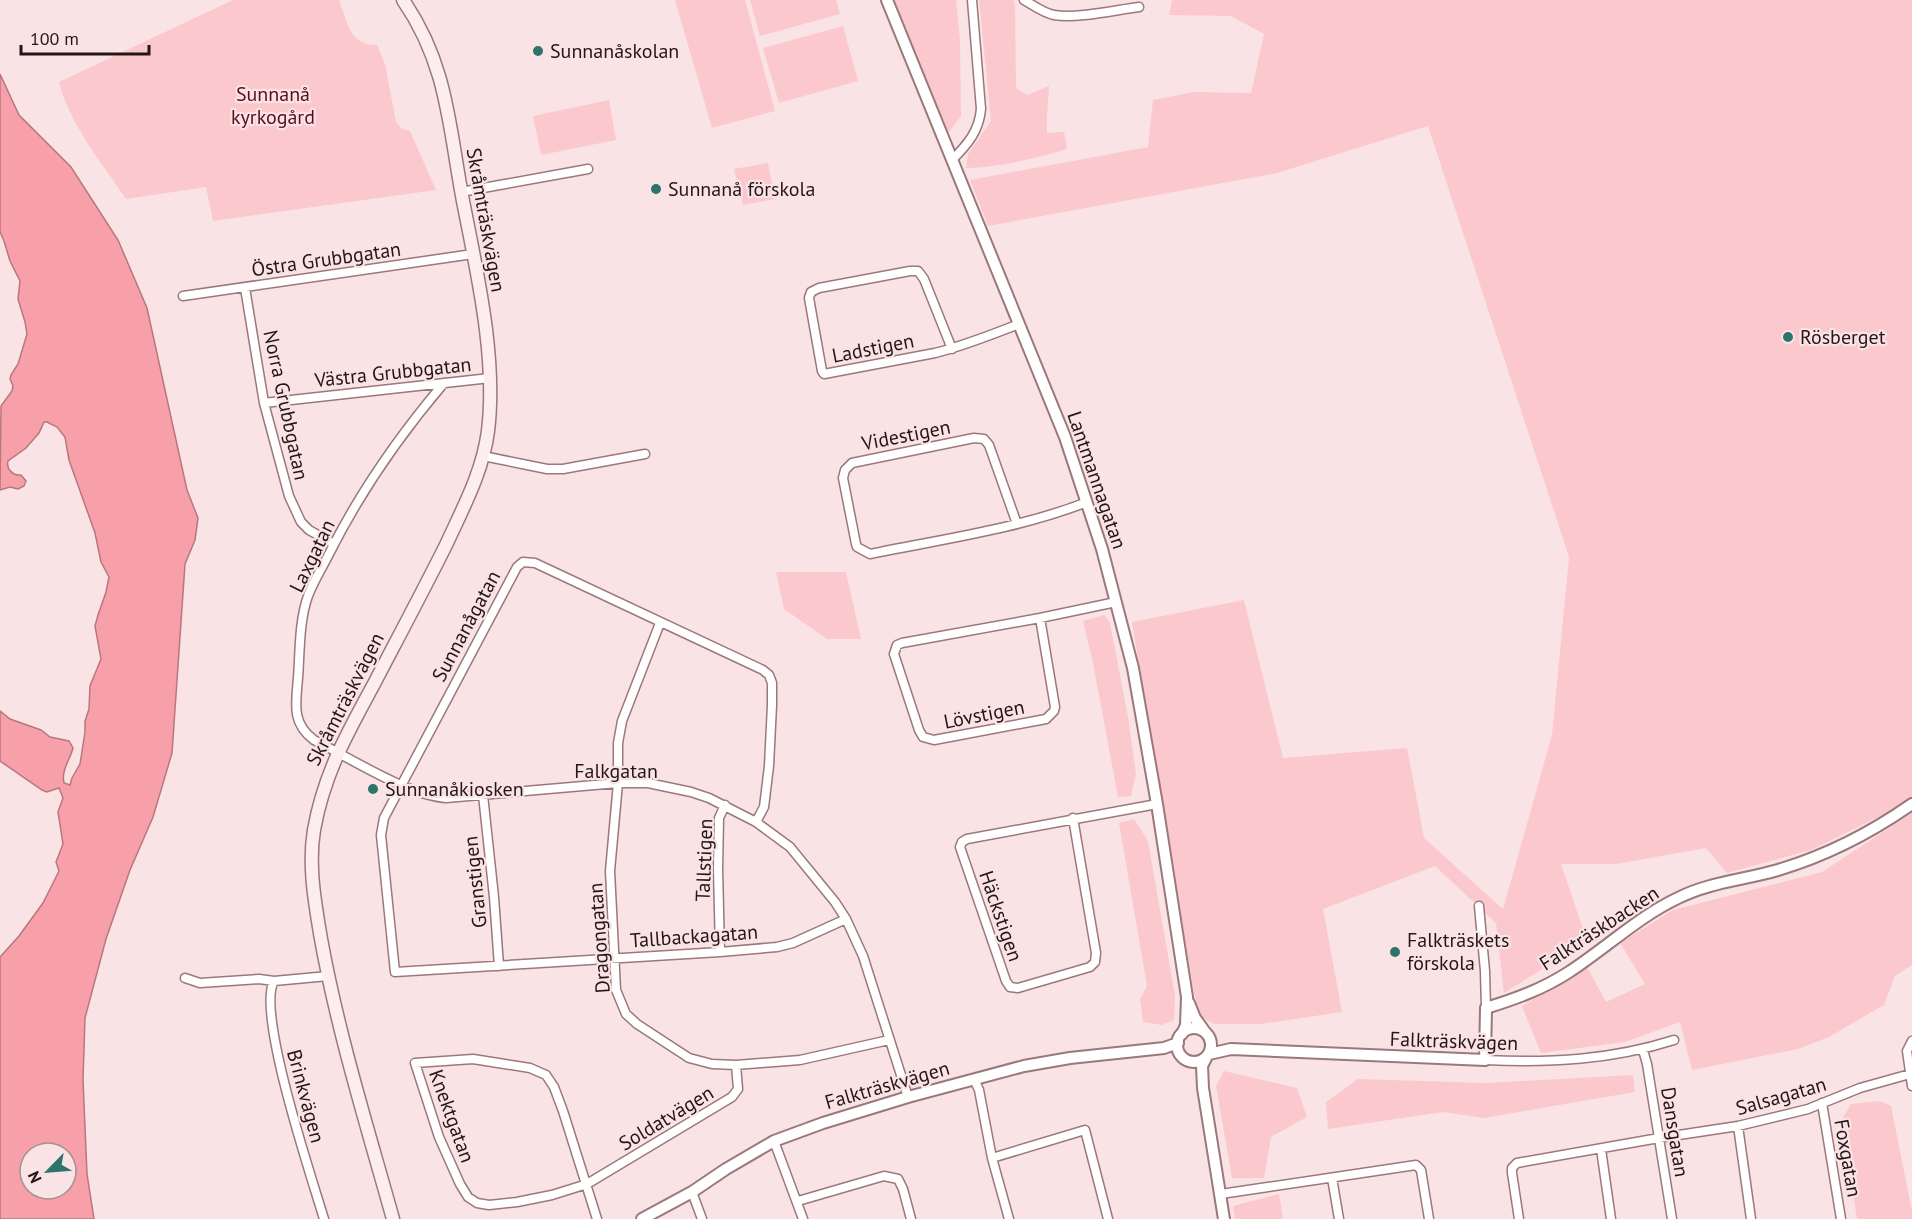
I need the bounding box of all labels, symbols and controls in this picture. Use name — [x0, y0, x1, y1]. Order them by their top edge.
scale bar — [21, 18, 148, 56]
text: 100 m — [30, 27, 79, 50]
place label: Sunnanåskolan — [550, 38, 679, 64]
marker: Sunnanåskolan — [531, 44, 545, 58]
park label: Sunnanå kyrkogård — [231, 81, 315, 130]
street label: Skråmträskvägen — [461, 146, 511, 294]
place label: Sunnanå förskola — [668, 176, 815, 202]
marker: Sunnanå förskola — [649, 182, 663, 196]
street label: Östra Grubbgatan — [250, 236, 402, 282]
place label: Rösberget — [1800, 324, 1886, 350]
street label: Ladstigen — [830, 327, 916, 369]
street label: Norra Grubbgatan — [257, 328, 315, 482]
marker: Rösberget — [1781, 330, 1795, 344]
street label: Västra Grubbgatan — [312, 351, 473, 393]
street label: Lantmannagatan — [1061, 408, 1133, 552]
street label: Videstigen — [858, 414, 953, 457]
street label: Laxgatan — [283, 515, 341, 597]
street label: Sunnanågatan — [426, 566, 506, 686]
street label: Skråmträskvägen — [300, 628, 390, 770]
street label: Lövstigen — [941, 693, 1027, 735]
street label: Falkgatan — [574, 758, 658, 784]
place label: Sunnanåkiosken — [385, 776, 524, 802]
marker: Sunnanåkiosken — [366, 782, 380, 796]
street label: Tallstigen — [690, 818, 718, 902]
street label: Granstigen — [457, 835, 493, 929]
street label: Häckstigen — [973, 867, 1029, 965]
street label: Falkträskbacken — [1534, 880, 1664, 976]
street label: Dragongatan — [582, 882, 616, 994]
street label: Tallbackagatan — [629, 919, 759, 953]
place label: Falkträskets förskola — [1407, 927, 1509, 976]
marker: Falkträskets förskola — [1388, 945, 1402, 959]
street label: Falkträskvägen — [1389, 1026, 1519, 1056]
street label: Brinkvägen — [281, 1046, 331, 1146]
street label: Falkträskvägen — [822, 1055, 952, 1115]
street label: Knektgatan — [423, 1066, 481, 1166]
street label: Salsagatan — [1733, 1071, 1829, 1121]
street label: Soldatvägen — [614, 1080, 718, 1156]
street label: Dansgatan — [1655, 1085, 1695, 1179]
street label: Foxgatan — [1828, 1117, 1868, 1199]
north arrow — [18, 1141, 78, 1201]
text: N — [23, 1168, 46, 1186]

